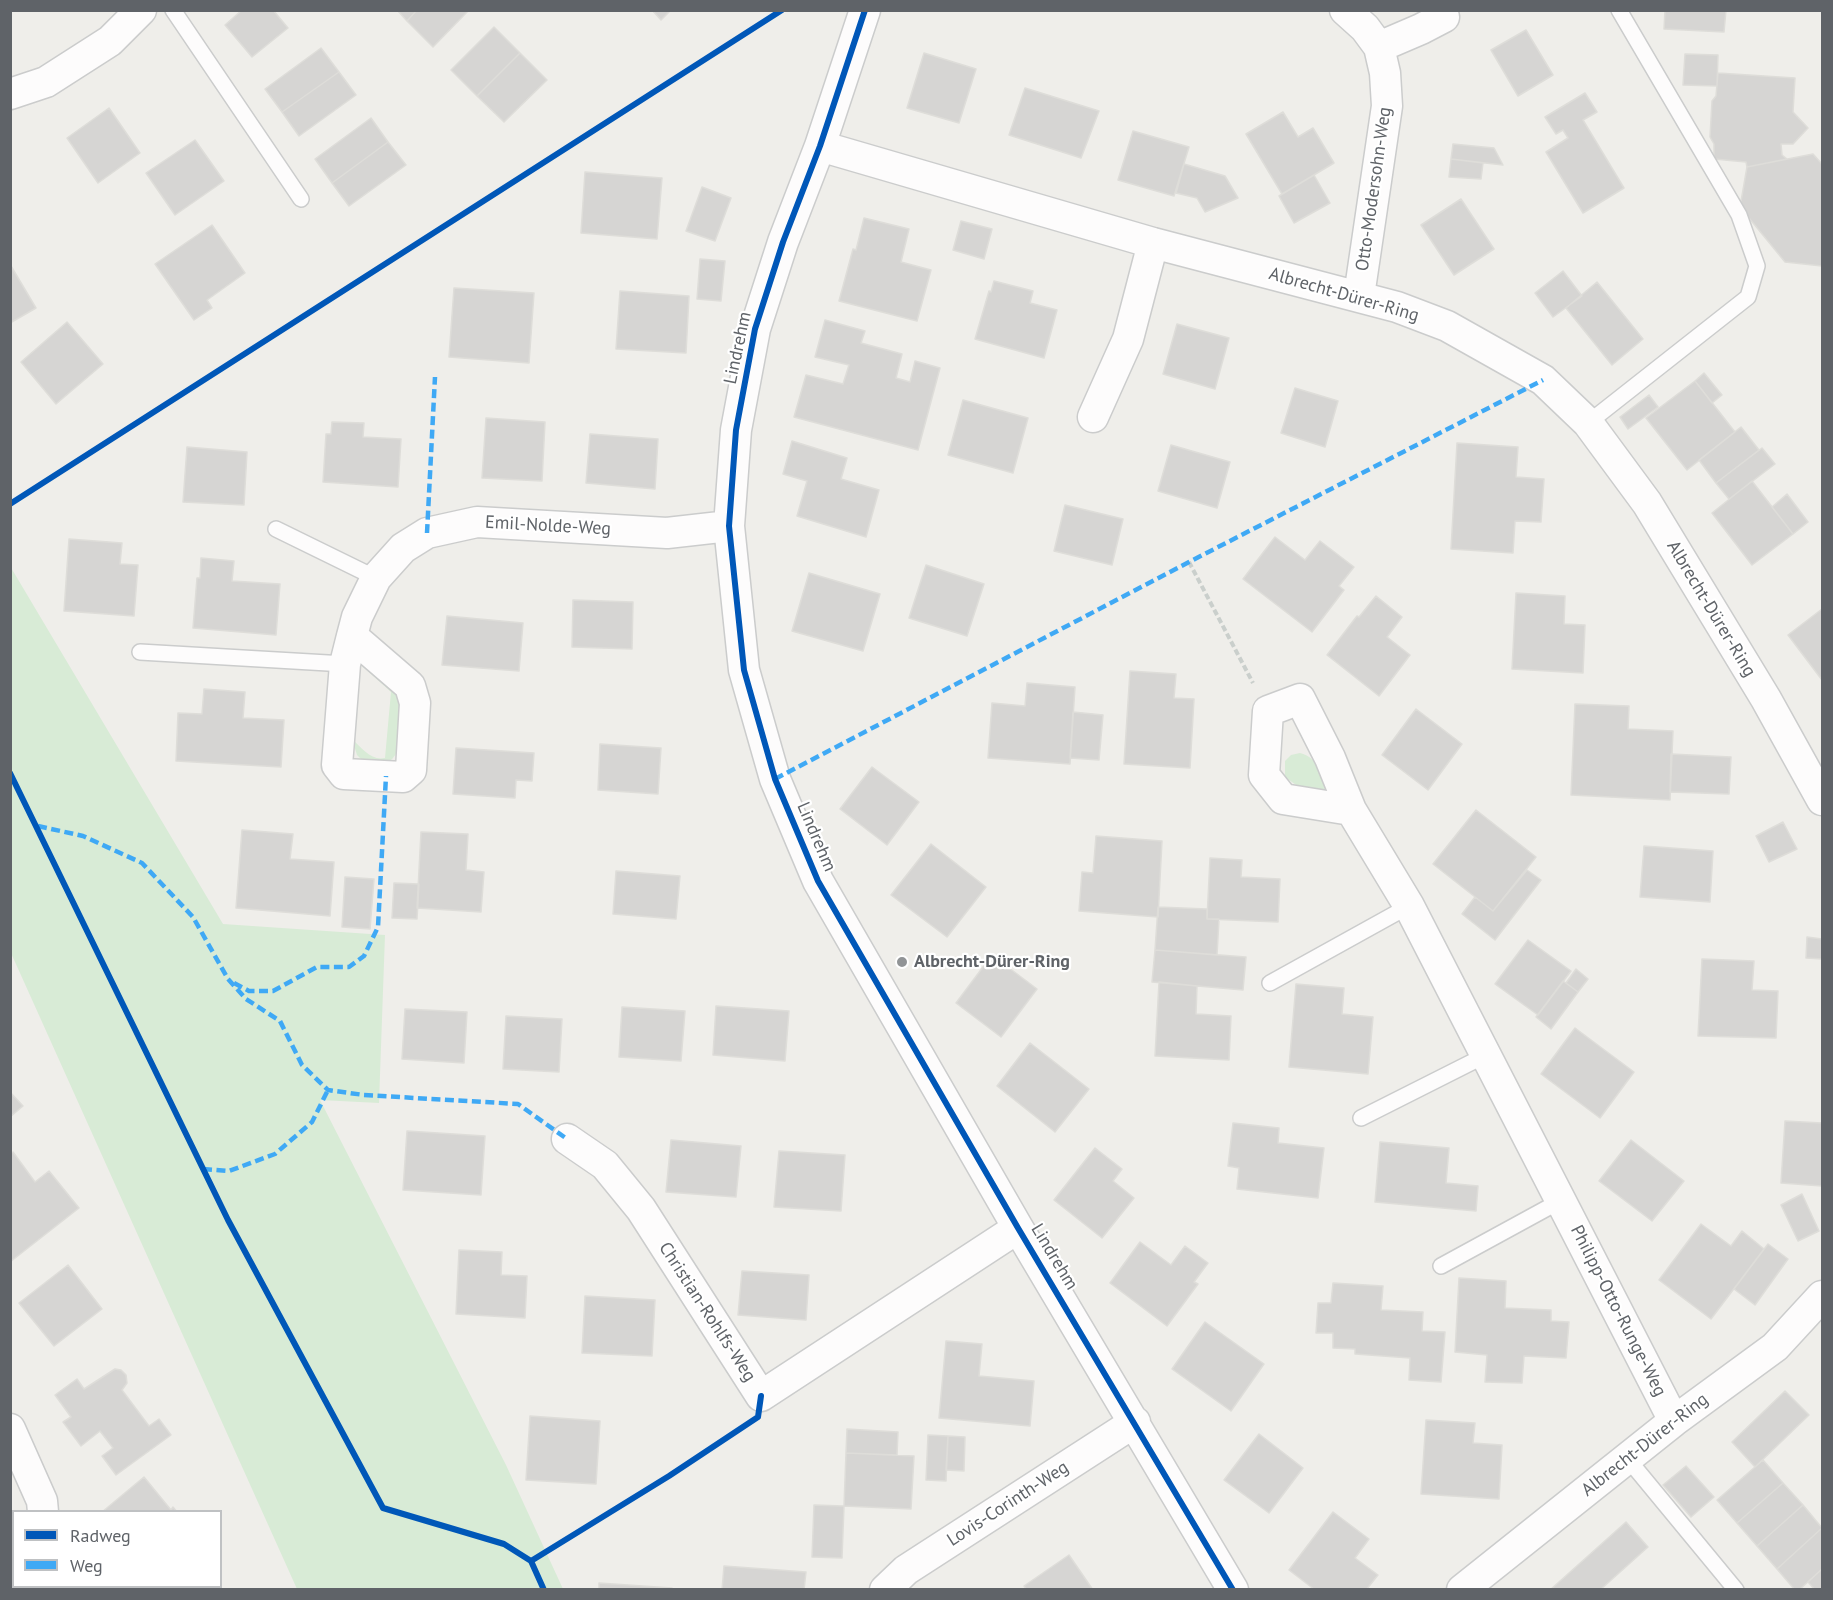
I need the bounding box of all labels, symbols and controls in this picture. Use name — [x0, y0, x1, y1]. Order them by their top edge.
street label: Otto-Modersohn-Weg — [1352, 106, 1396, 272]
street label: Albrecht-Dürer-Ring — [1267, 263, 1421, 327]
street label: Lindrehm — [720, 310, 756, 386]
street label: Emil-Nolde-Weg — [485, 512, 611, 540]
street label: Albrecht-Dürer-Ring — [1662, 537, 1760, 681]
street label: Lindrehm — [792, 799, 840, 875]
place label: Albrecht-Dürer-Ring — [914, 951, 1070, 973]
marker: Albrecht-Dürer-Ring — [895, 955, 909, 969]
street label: Lindrehm — [1026, 1220, 1082, 1294]
street label: Philipp-Otto-Runge-Weg — [1565, 1222, 1671, 1400]
street label: Christian-Rohlfs-Weg — [654, 1238, 760, 1386]
street label: Albrecht-Dürer-Ring — [1577, 1389, 1713, 1501]
street label: Lovis-Corinth-Weg — [943, 1457, 1073, 1551]
legend — [12, 1510, 222, 1588]
text: Radweg — [70, 1524, 131, 1547]
text: Weg — [70, 1554, 103, 1577]

